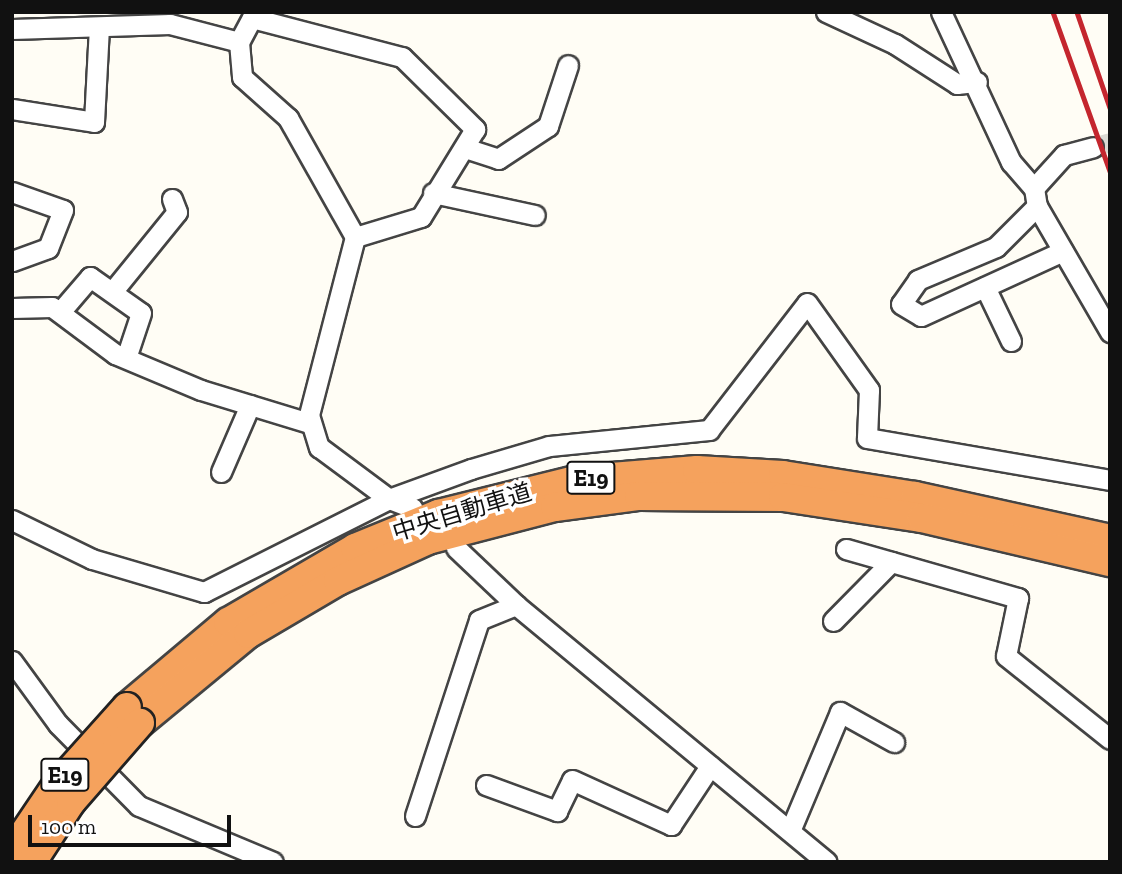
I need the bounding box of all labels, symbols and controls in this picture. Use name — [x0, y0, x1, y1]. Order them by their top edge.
road number: E19 — [565, 458, 617, 498]
street label: 中央自動車道 — [389, 477, 535, 547]
road number: E19 — [39, 755, 91, 794]
scale bar — [32, 800, 234, 844]
text: 100 m — [41, 814, 96, 839]

